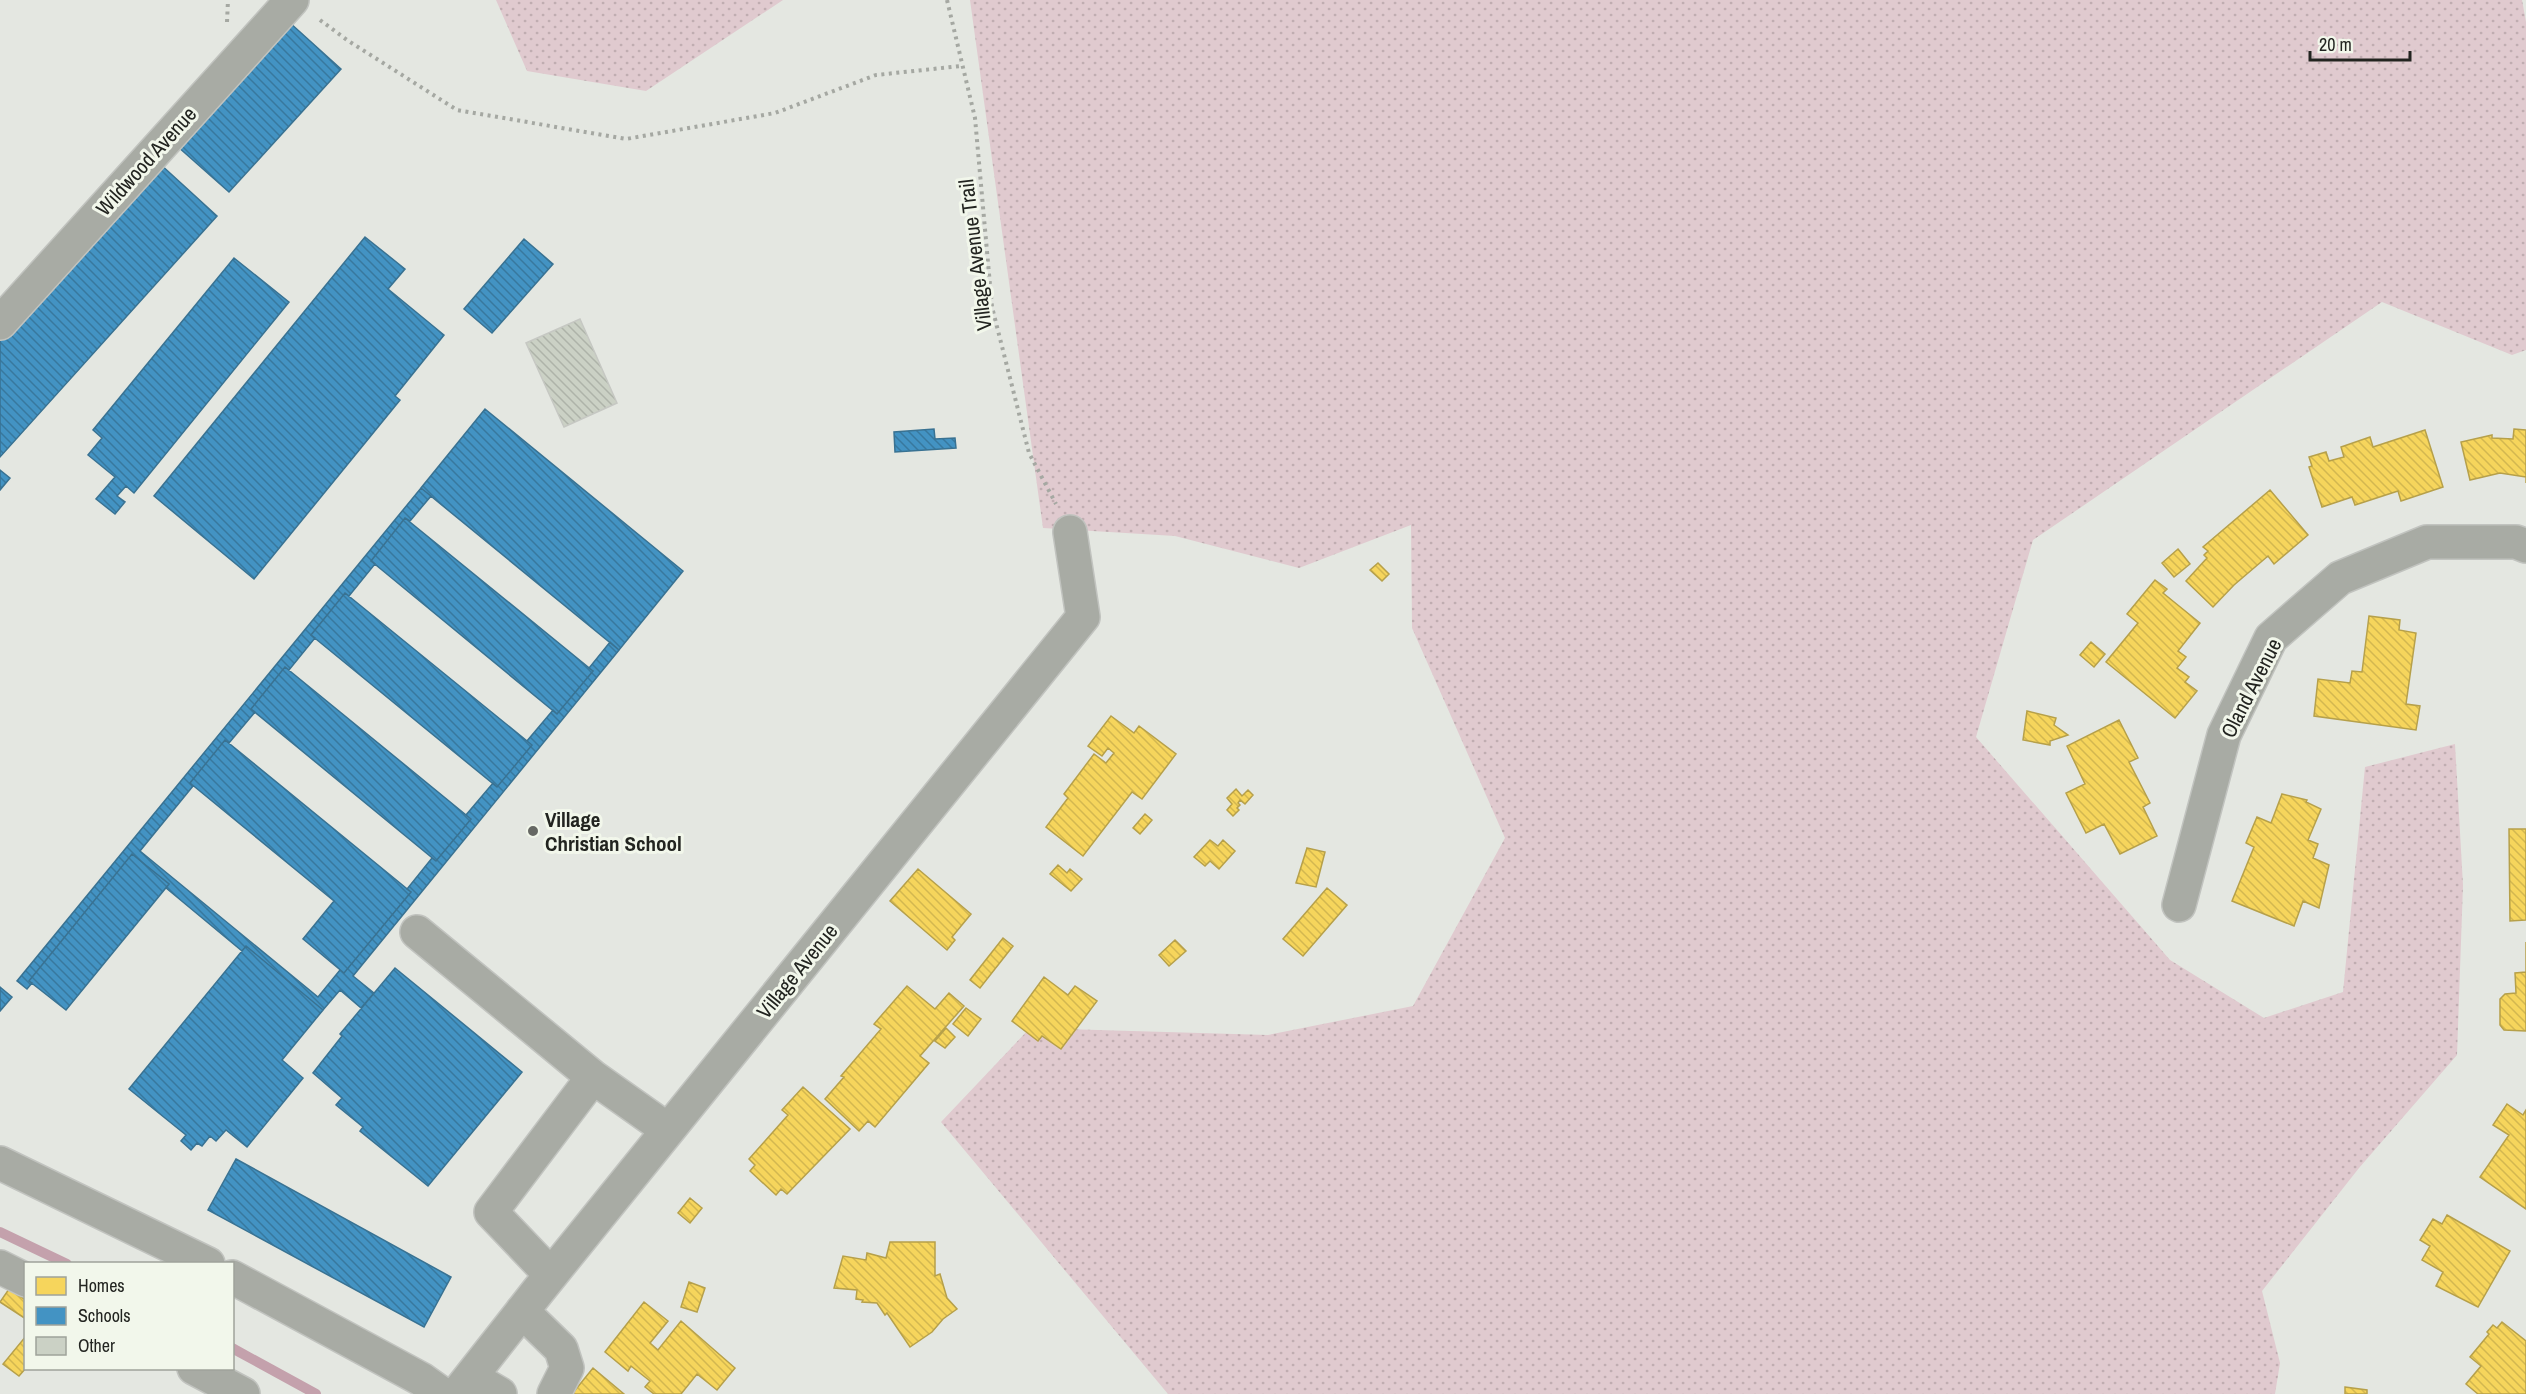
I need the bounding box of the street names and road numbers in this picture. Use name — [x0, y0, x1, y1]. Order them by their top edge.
street label: Wildwood Avenue — [89, 100, 203, 222]
street label: Village Avenue Trail — [951, 177, 999, 333]
street label: Oland Avenue — [2214, 633, 2288, 743]
street label: Village Avenue — [750, 917, 844, 1025]

